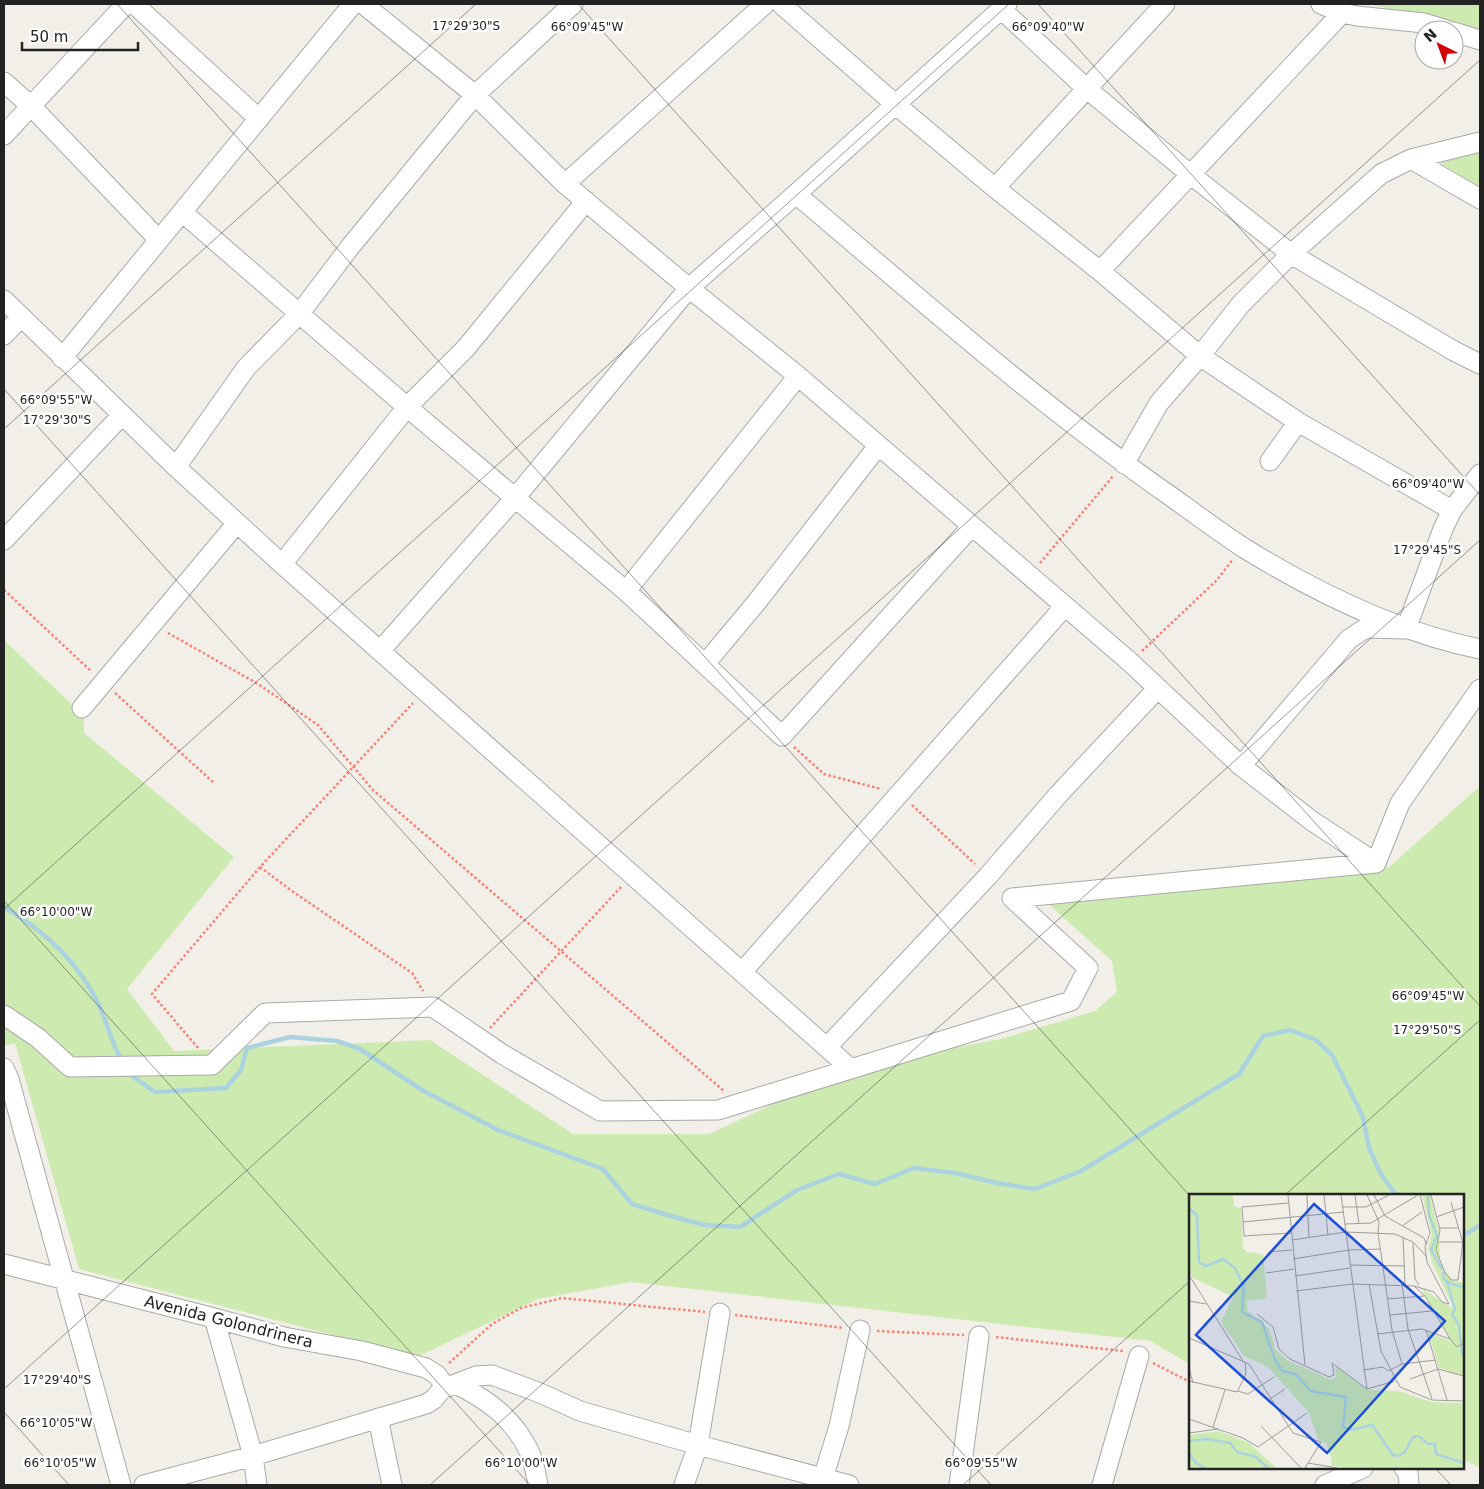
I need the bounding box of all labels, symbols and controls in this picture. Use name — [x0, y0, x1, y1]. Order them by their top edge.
text: 17°29'30"S — [432, 19, 500, 33]
scale bar — [22, 20, 139, 52]
text: 66°09'45"W — [551, 20, 623, 34]
text: 66°09'40"W — [1012, 20, 1084, 34]
north arrow — [1414, 20, 1464, 70]
text: N — [1421, 25, 1440, 45]
text: 50 m — [30, 28, 68, 46]
text: 66°09'55"W — [20, 393, 92, 407]
text: 17°29'30"S — [23, 413, 91, 427]
text: 66°09'40"W — [1392, 477, 1464, 491]
text: 17°29'45"S — [1393, 543, 1461, 557]
text: 66°10'00"W — [20, 905, 92, 919]
text: 66°09'45"W — [1392, 989, 1464, 1003]
text: 17°29'50"S — [1393, 1023, 1461, 1037]
inset map — [1189, 1194, 1464, 1469]
street label: Avenida Golondrinera — [143, 1291, 315, 1352]
text: 17°29'40"S — [23, 1373, 91, 1387]
text: 66°10'05"W — [20, 1416, 92, 1430]
text: 66°10'05"W — [24, 1456, 96, 1470]
text: 66°10'00"W — [485, 1456, 557, 1470]
text: 66°09'55"W — [945, 1456, 1017, 1470]

